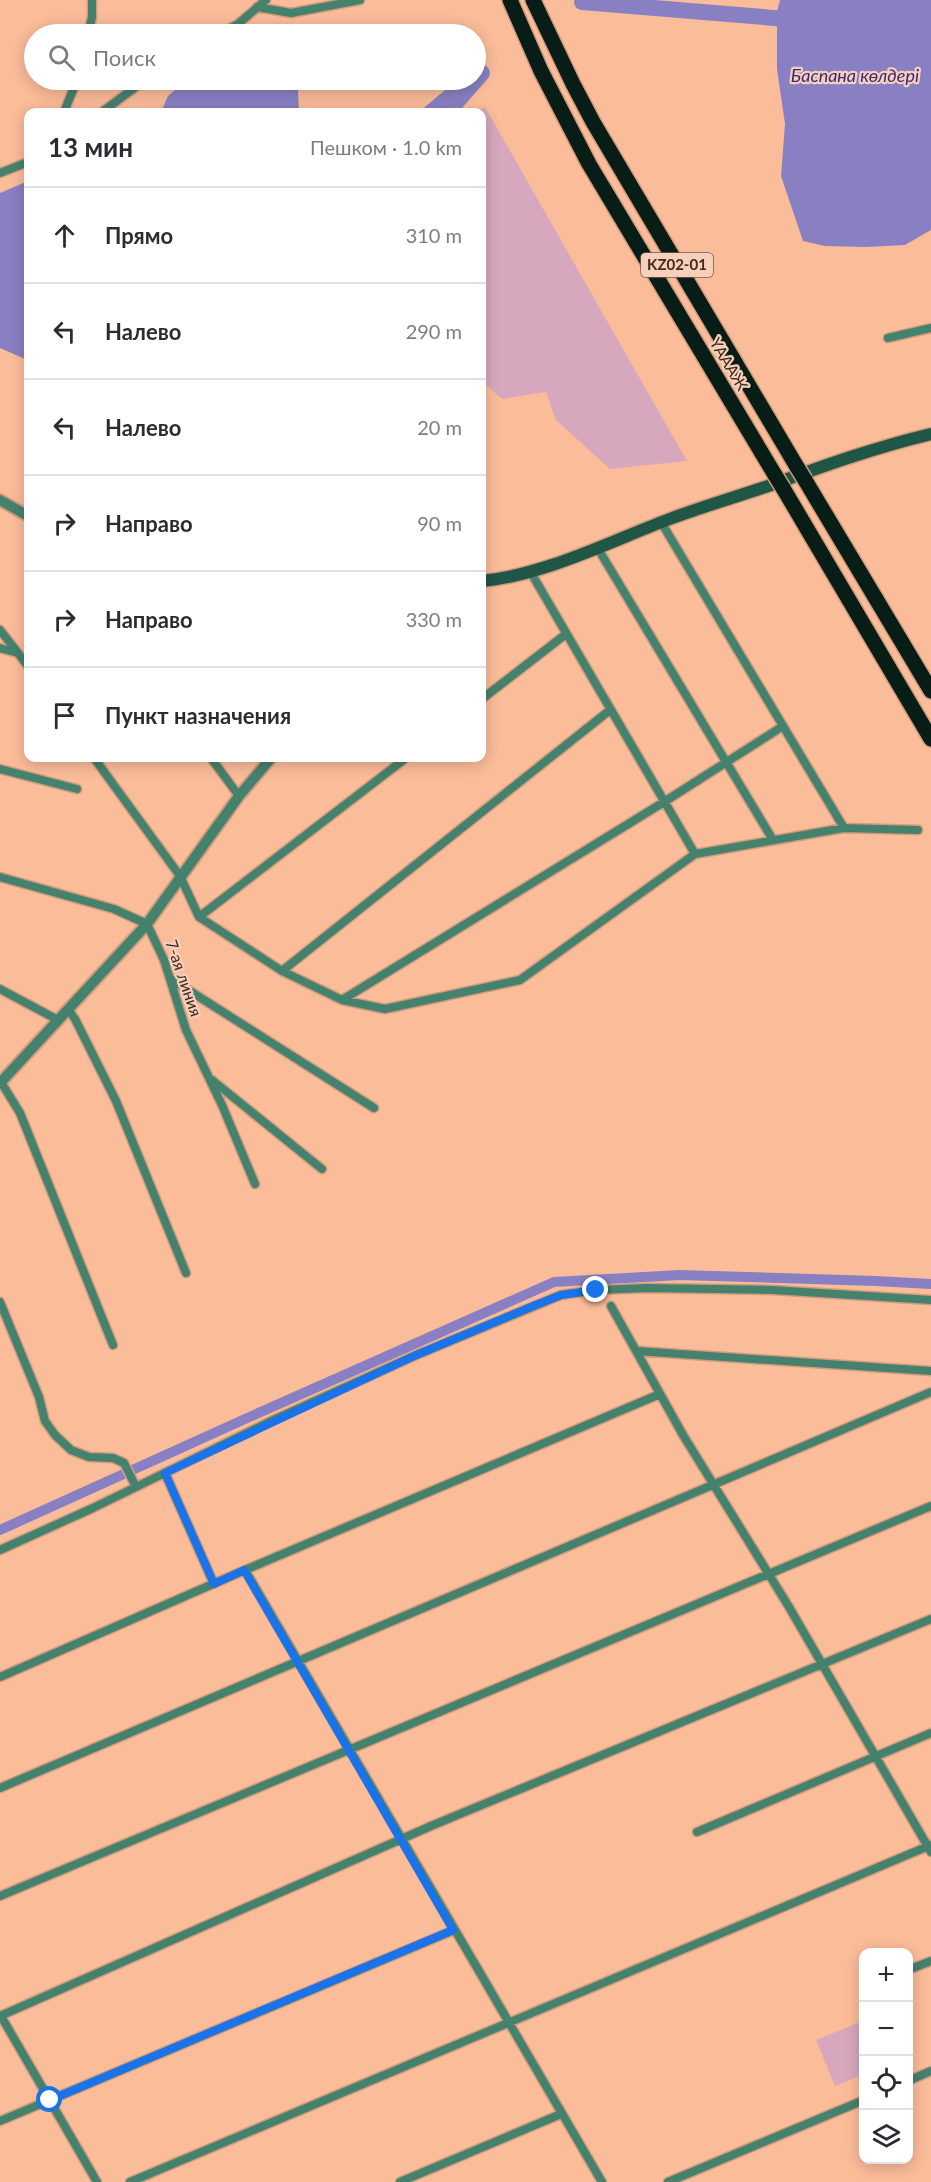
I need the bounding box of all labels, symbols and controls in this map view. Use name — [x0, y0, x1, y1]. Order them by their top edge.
search box — [24, 24, 486, 90]
icon: search — [45, 41, 78, 74]
text: Поиск — [93, 44, 156, 71]
water label: Баспана көлдері — [791, 64, 919, 86]
text: 13 мин — [48, 131, 133, 163]
text: Пешком · 1.0 km — [310, 135, 462, 159]
icon: ahead — [48, 219, 81, 252]
text: Прямо — [105, 222, 173, 249]
text: 310 m — [406, 223, 462, 247]
road number: KZ02-01 — [641, 253, 713, 277]
icon: left — [48, 315, 81, 348]
text: Налево — [105, 318, 181, 345]
text: 290 m — [406, 319, 462, 343]
street label: ҮАААЖ — [706, 334, 753, 394]
icon: left — [48, 411, 81, 444]
text: Налево — [105, 414, 181, 441]
text: 20 m — [417, 415, 462, 439]
icon: right — [48, 507, 81, 540]
text: Направо — [105, 510, 193, 537]
text: 90 m — [417, 511, 462, 535]
icon: right — [48, 603, 81, 636]
text: Направо — [105, 606, 193, 633]
text: 330 m — [406, 607, 462, 631]
icon: arrive — [48, 699, 81, 732]
text: Пункт назначения — [105, 702, 291, 729]
street label: 7-ая линия — [162, 937, 206, 1019]
route end — [582, 1276, 608, 1302]
map controls — [859, 1948, 913, 2164]
button: + — [859, 1948, 913, 2002]
button: − — [859, 2002, 913, 2056]
button: locate — [859, 2056, 913, 2110]
route start — [36, 2086, 62, 2112]
button: layers — [859, 2110, 913, 2164]

